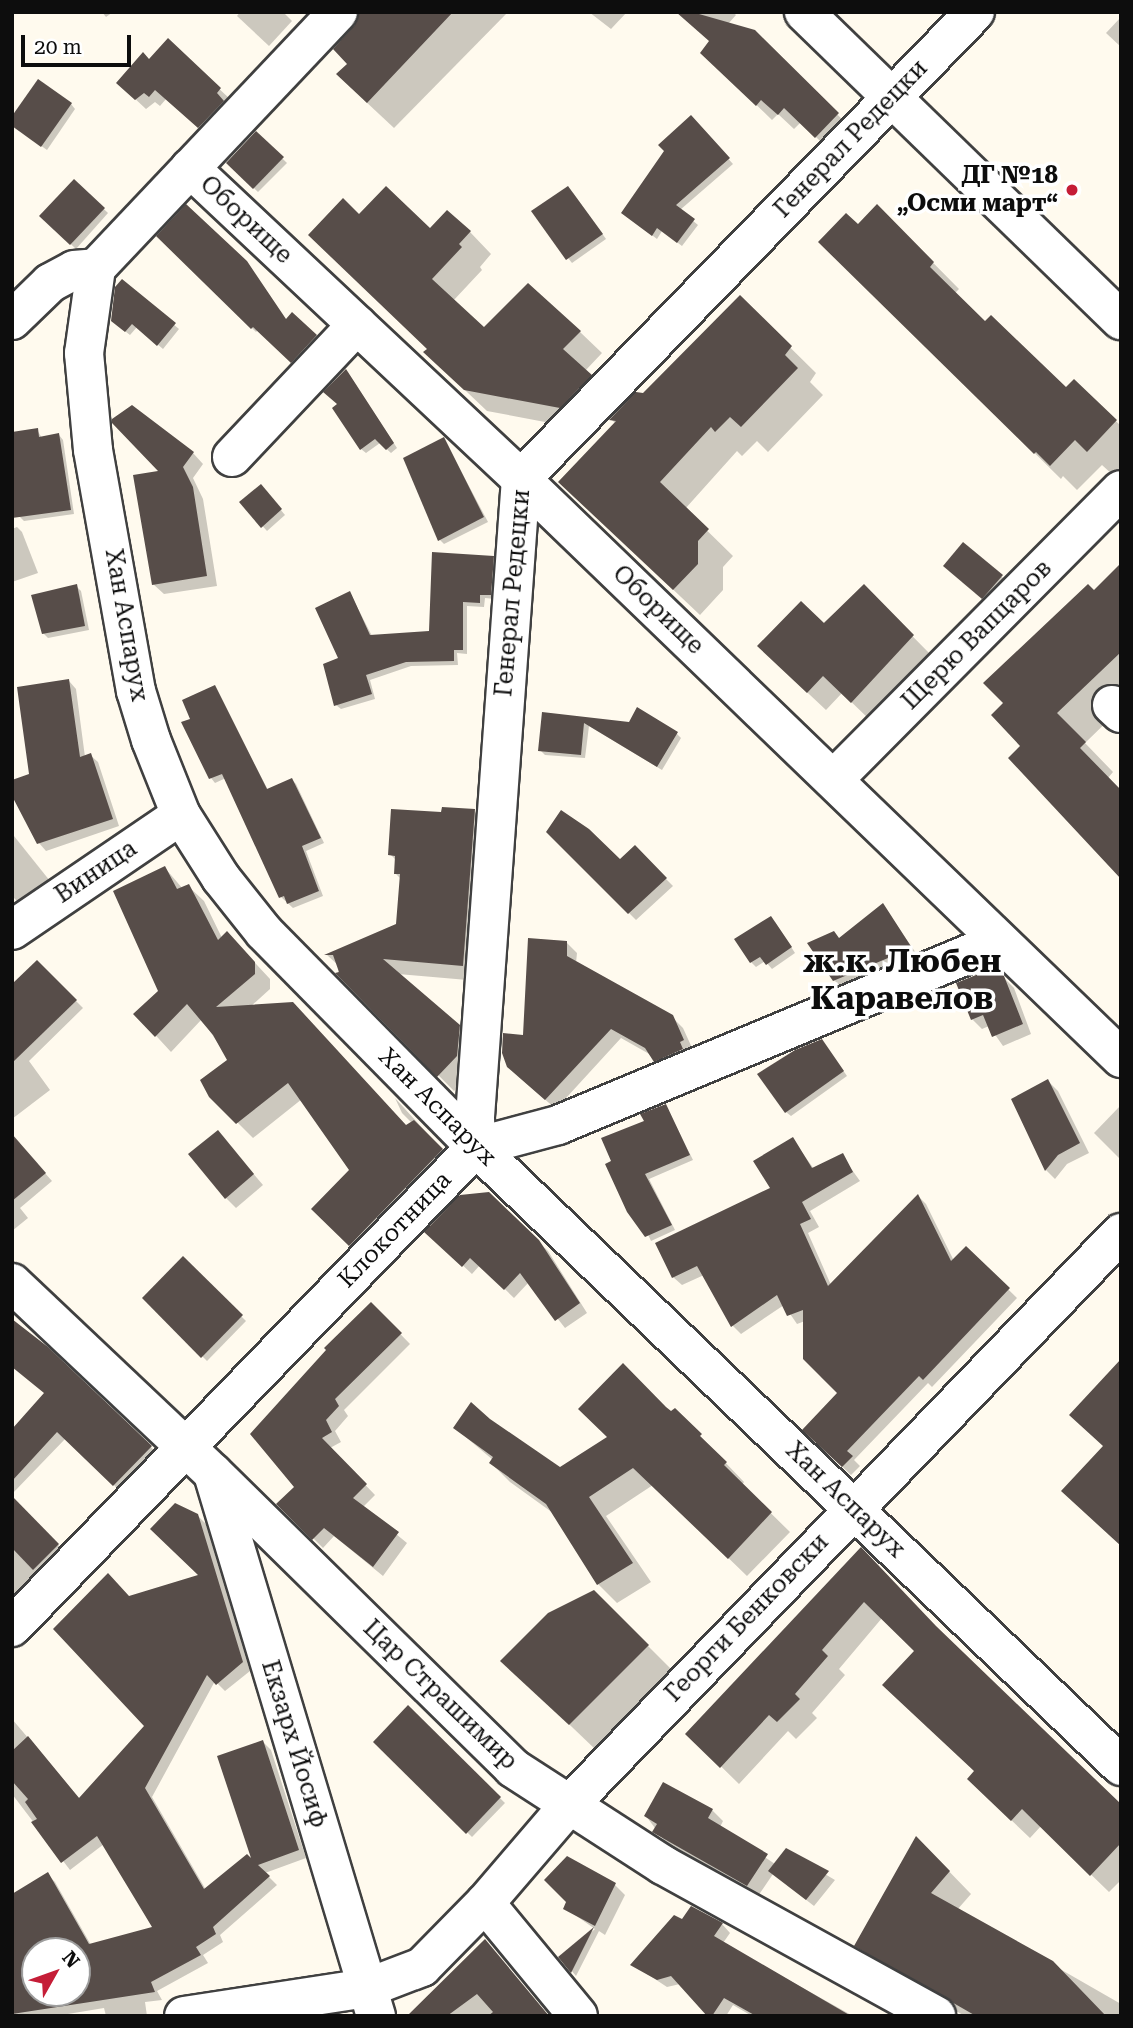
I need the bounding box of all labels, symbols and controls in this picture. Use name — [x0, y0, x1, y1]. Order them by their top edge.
scale bar — [24, 21, 135, 65]
text: 20 m — [34, 35, 82, 59]
street label: Генерал Редецки — [768, 54, 934, 224]
place label: ДГ №18 „Осми март“ — [897, 162, 1058, 218]
street label: Оборище — [194, 170, 298, 270]
marker: ДГ №18 „Осми март“ — [1064, 182, 1080, 198]
street label: Генерал Редецки — [490, 488, 536, 698]
street label: Хан Аспарух — [98, 547, 154, 703]
street label: Щерю Вапцаров — [896, 554, 1058, 716]
street label: Оборище — [606, 560, 710, 660]
street label: Виница — [50, 834, 142, 910]
district label: ж.к. Любен Каравелов — [803, 943, 1001, 1018]
street label: Хан Аспарух — [372, 1042, 502, 1172]
street label: Клокотница — [332, 1166, 458, 1294]
street label: Хан Аспарух — [779, 1436, 911, 1564]
street label: Георги Бенковски — [659, 1528, 835, 1708]
street label: Цар Страшимир — [357, 1614, 523, 1776]
street label: Екзарх Йосиф — [255, 1657, 333, 1831]
north arrow — [21, 1937, 91, 2007]
text: N — [57, 1946, 84, 1972]

